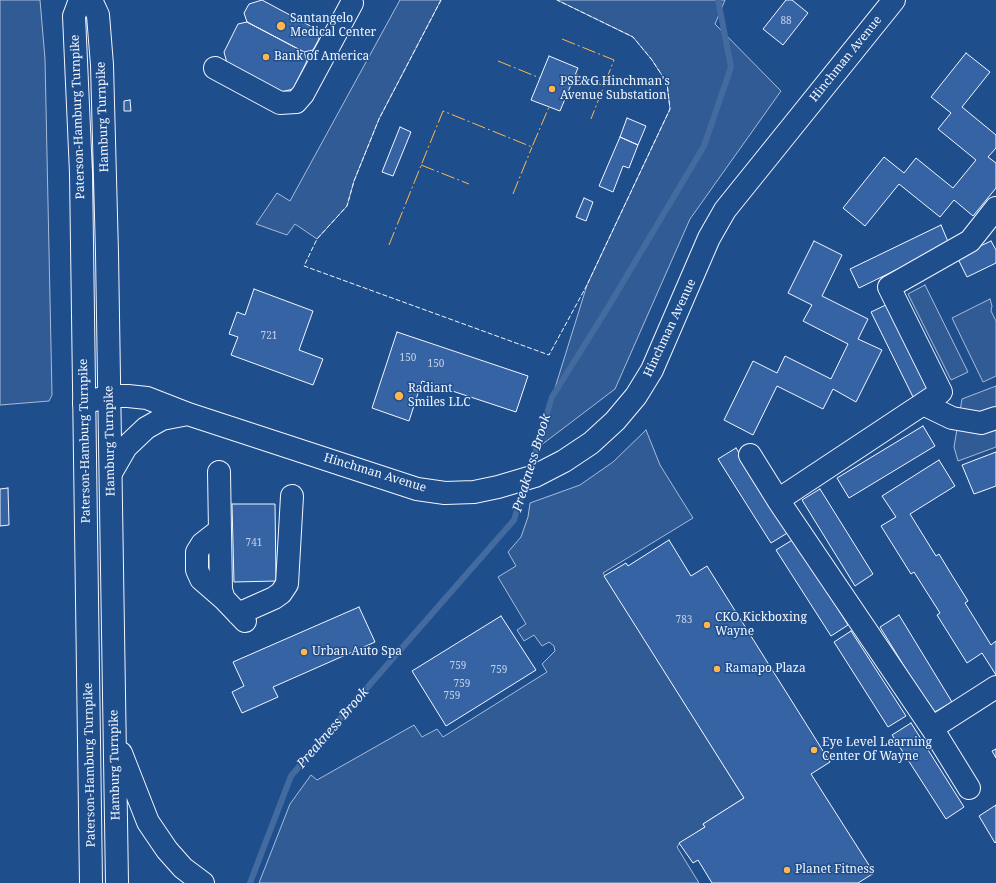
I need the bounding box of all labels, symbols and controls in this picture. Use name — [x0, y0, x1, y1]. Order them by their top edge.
place label: Santangelo Medical Center — [290, 12, 376, 40]
street label: Hinchman Avenue — [807, 13, 885, 105]
house number: 88 — [780, 15, 792, 27]
marker: Santangelo Medical Center — [275, 20, 287, 32]
street label: Paterson-Hamburg Turnpike — [68, 34, 88, 200]
place label: Bank of America — [274, 50, 369, 64]
marker: Bank of America — [261, 52, 271, 62]
street label: Hamburg Turnpike — [94, 61, 112, 173]
place label: PSE&G Hinchman's Avenue Substation — [560, 75, 670, 103]
marker: PSE&G Hinchman's Avenue Substation — [547, 84, 557, 94]
street label: Hinchman Avenue — [641, 277, 699, 379]
house number: 721 — [261, 330, 277, 342]
house number: 150 — [400, 352, 416, 364]
house number: 150 — [428, 358, 444, 370]
street label: Paterson-Hamburg Turnpike — [76, 359, 94, 523]
place label: Radiant Smiles LLC — [408, 382, 471, 410]
street label: Hamburg Turnpike — [102, 386, 118, 496]
marker: Radiant Smiles LLC — [393, 390, 405, 402]
water label: Preakness Brook — [510, 412, 554, 514]
street label: Hinchman Avenue — [322, 451, 428, 495]
house number: 741 — [246, 537, 262, 549]
place label: CKO Kickboxing Wayne — [715, 611, 807, 639]
house number: 783 — [676, 614, 692, 626]
marker: CKO Kickboxing Wayne — [702, 620, 712, 630]
place label: Urban Auto Spa — [312, 645, 402, 659]
marker: Urban Auto Spa — [299, 647, 309, 657]
house number: 759 — [450, 660, 466, 672]
place label: Ramapo Plaza — [725, 662, 806, 676]
house number: 759 — [491, 664, 507, 676]
marker: Ramapo Plaza — [712, 664, 722, 674]
house number: 759 — [454, 678, 470, 690]
street label: Paterson-Hamburg Turnpike — [81, 683, 99, 847]
water label: Preakness Brook — [294, 685, 372, 771]
house number: 759 — [444, 690, 460, 702]
street label: Hamburg Turnpike — [107, 710, 123, 820]
place label: Eye Level Learning Center Of Wayne — [822, 736, 932, 764]
marker: Eye Level Learning Center Of Wayne — [809, 745, 819, 755]
place label: Planet Fitness — [795, 863, 874, 877]
marker: Planet Fitness — [782, 865, 792, 875]

